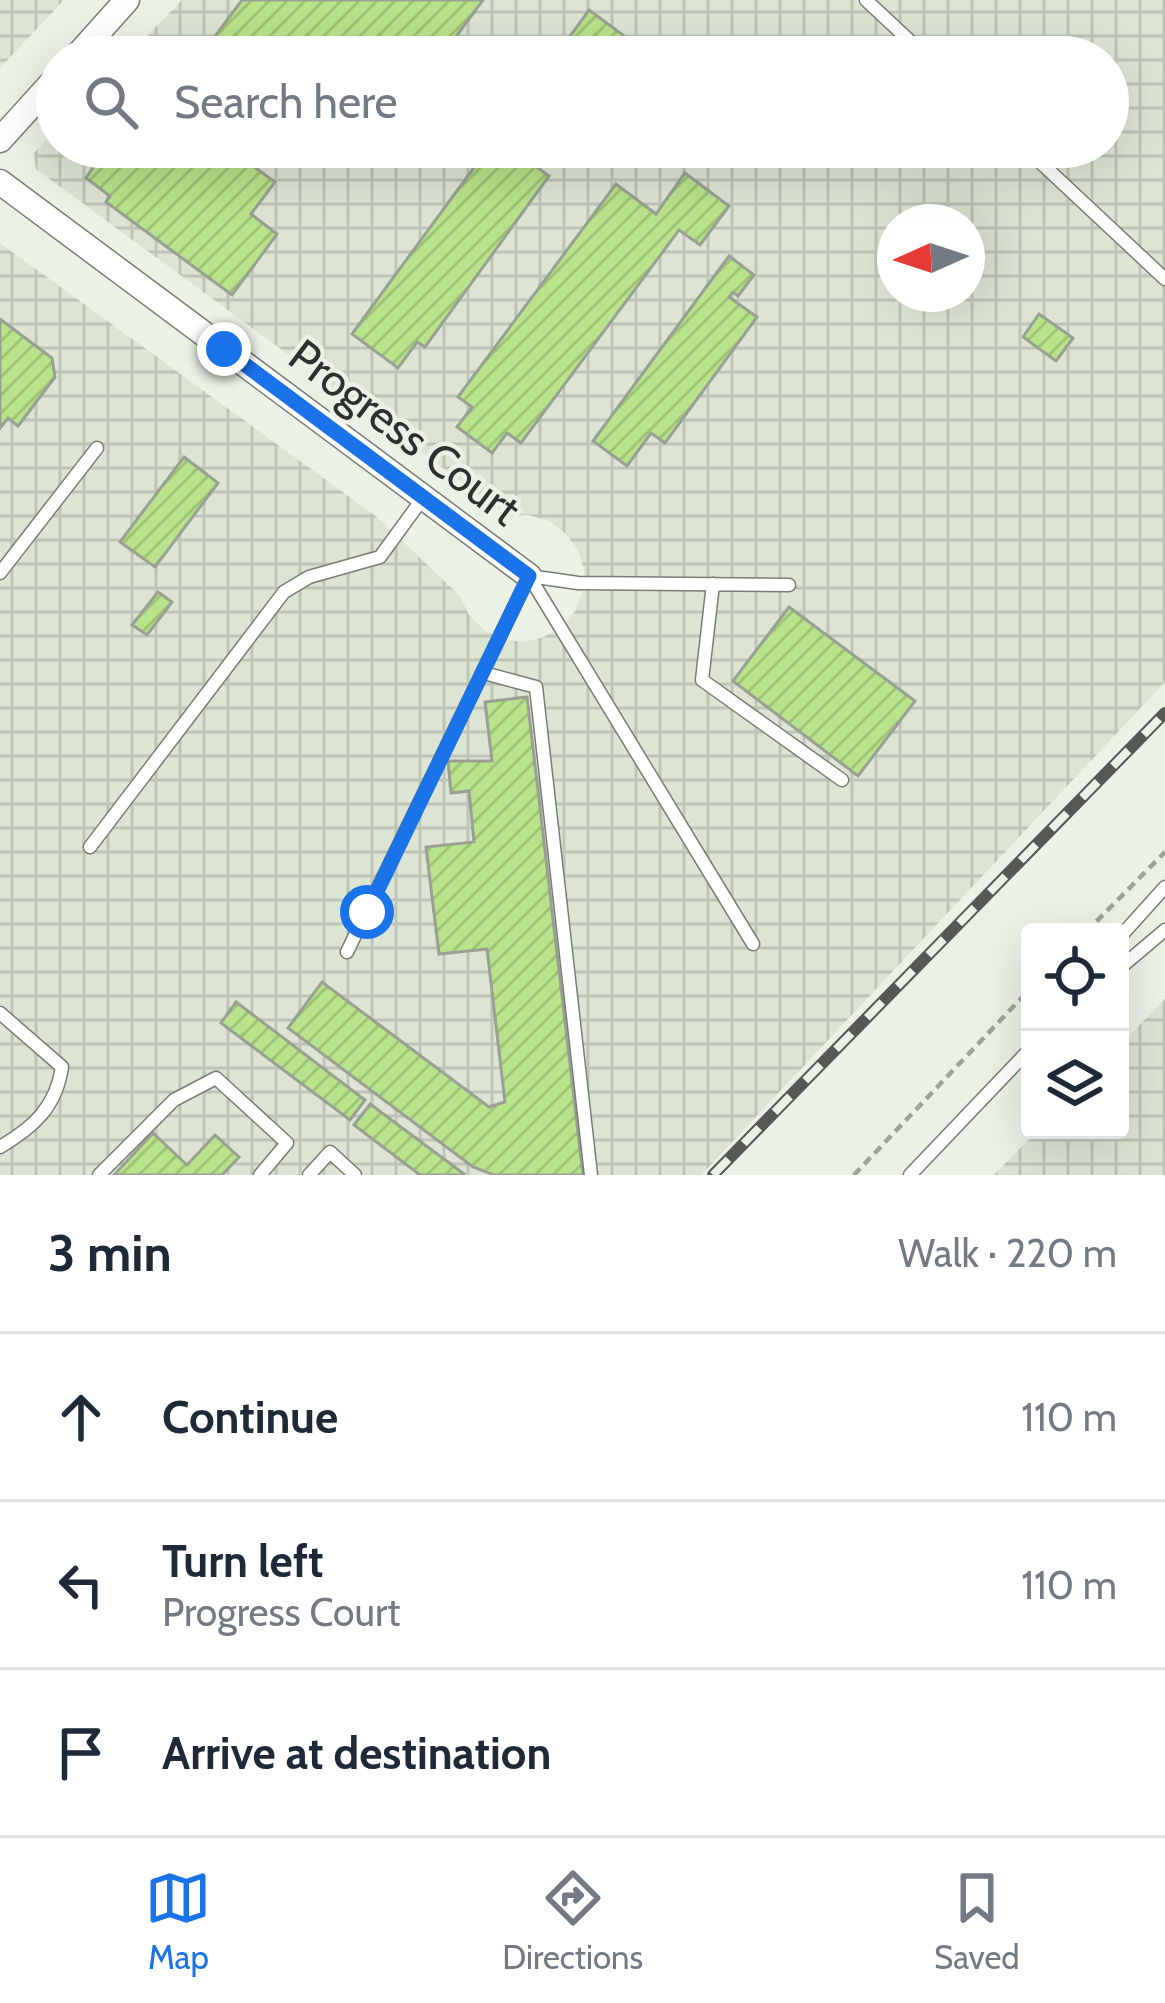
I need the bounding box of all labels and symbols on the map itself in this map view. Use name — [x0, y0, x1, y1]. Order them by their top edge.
north arrow — [877, 204, 985, 312]
route end — [197, 322, 251, 376]
street label: Progress Court — [279, 328, 531, 536]
route start — [340, 885, 394, 939]

